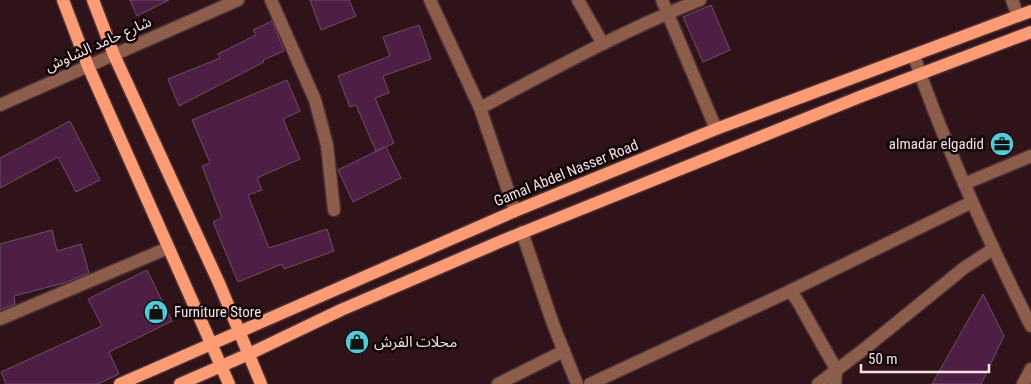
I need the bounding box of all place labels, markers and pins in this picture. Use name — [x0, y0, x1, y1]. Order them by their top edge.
office icon: almadar elgadid — [989, 131, 1015, 157]
place label: almadar elgadid — [889, 135, 984, 153]
shop icon: Furniture Store — [143, 299, 169, 325]
place label: Furniture Store — [174, 303, 261, 321]
shop icon: محلات الفرش — [344, 329, 370, 355]
place label: محلات الفرش — [374, 333, 457, 351]

